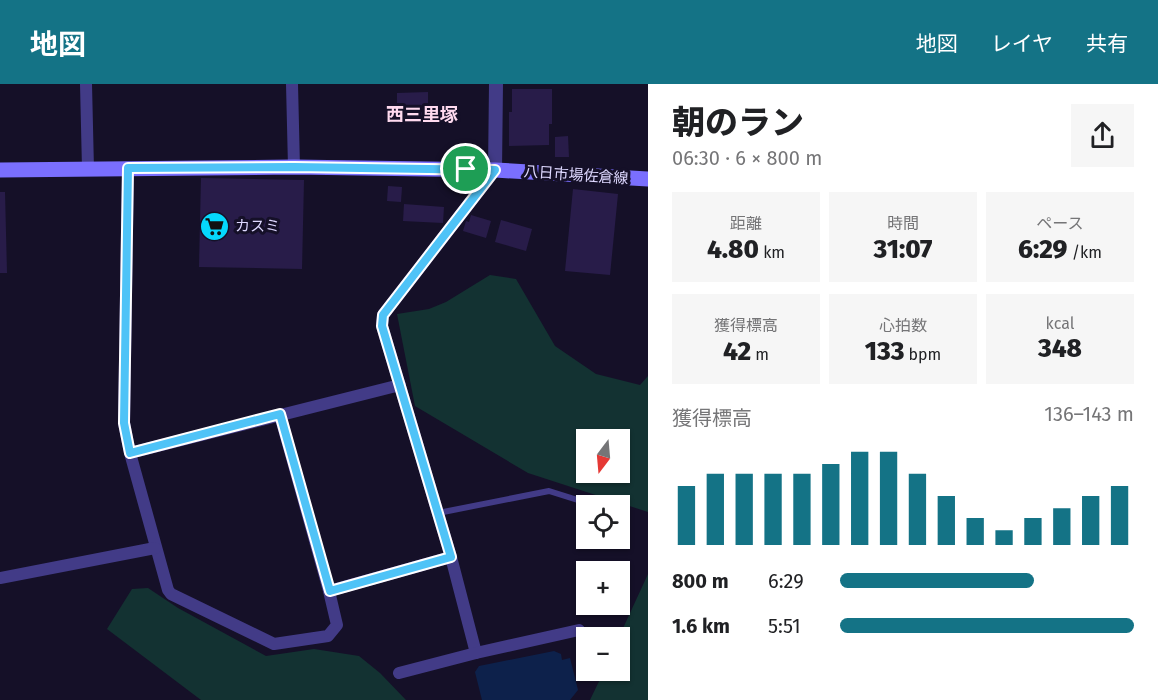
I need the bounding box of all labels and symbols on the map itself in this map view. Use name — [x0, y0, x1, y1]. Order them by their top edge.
district label: 西三里塚 — [386, 104, 458, 126]
pin — [440, 143, 491, 194]
street label: 八日市場佐倉線 — [523, 162, 629, 188]
supermarket icon: カスミ — [198, 210, 230, 242]
place label: カスミ — [235, 217, 280, 235]
north arrow — [576, 429, 630, 483]

